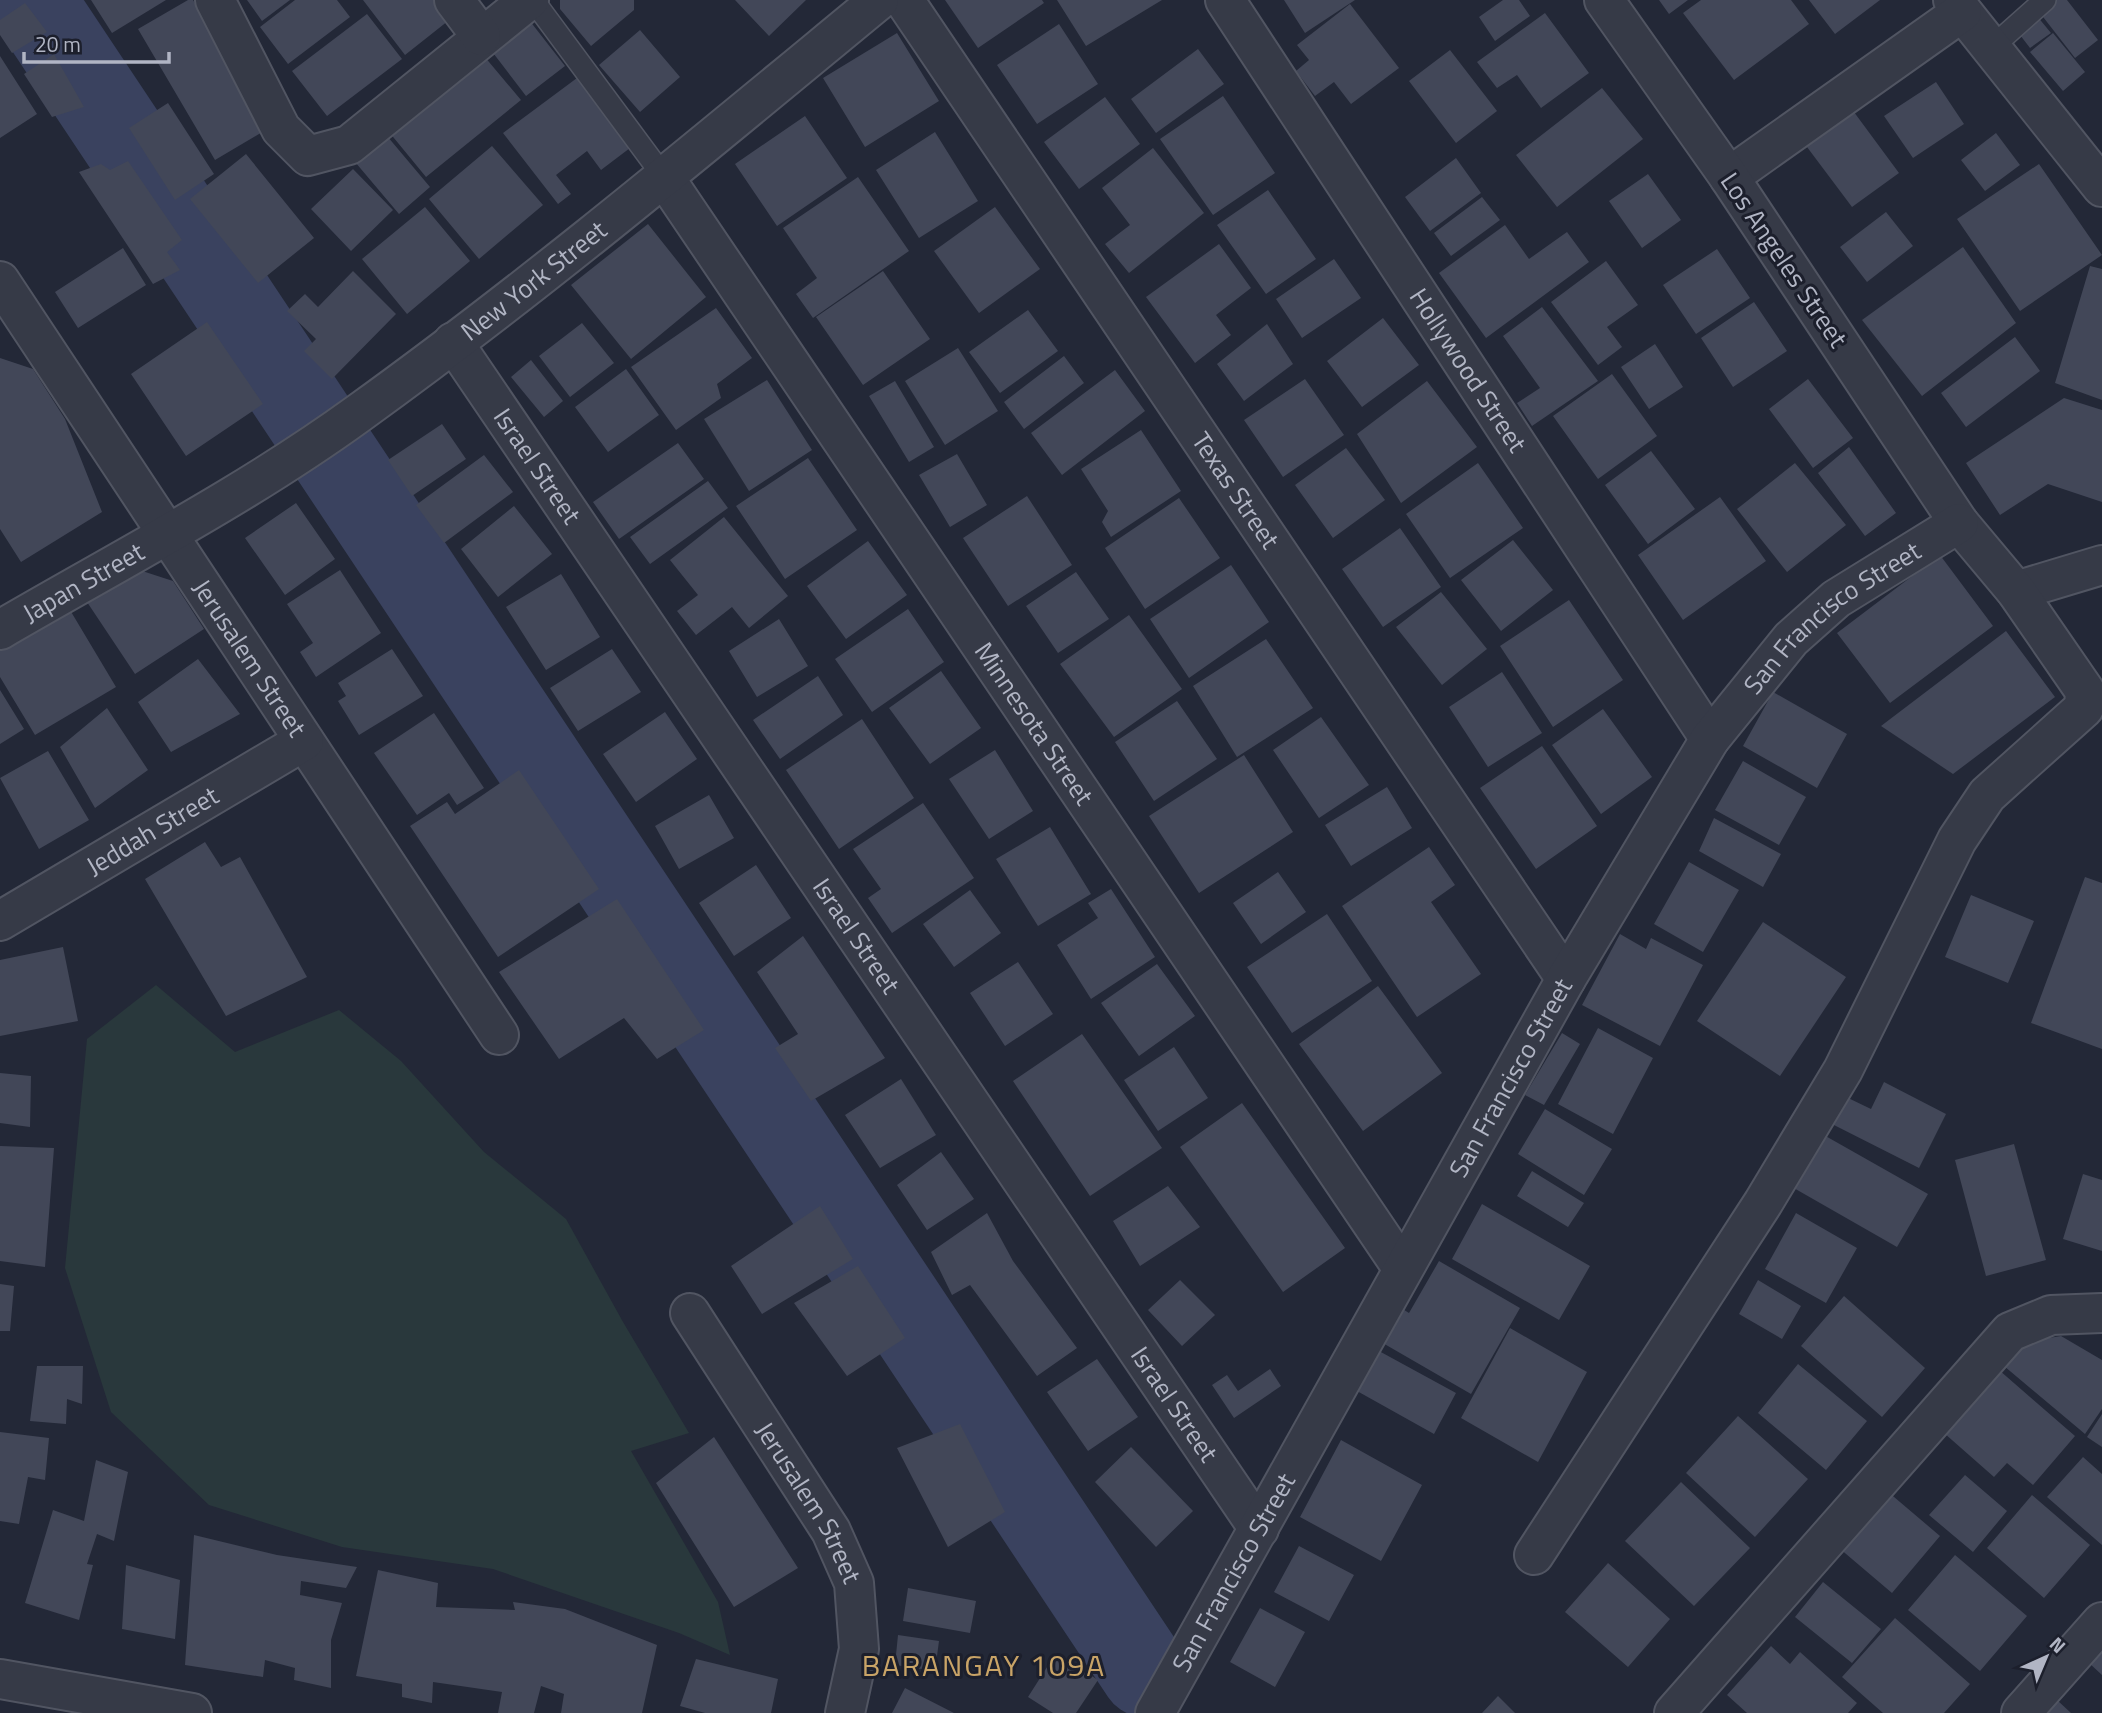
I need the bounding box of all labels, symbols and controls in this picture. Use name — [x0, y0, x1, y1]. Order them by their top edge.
scale bar — [24, 21, 170, 65]
text: 20 m — [35, 28, 81, 60]
street label: Los Angeles Street — [1711, 164, 1858, 355]
street label: New York Street — [452, 211, 615, 350]
street label: Hollywood Street — [1400, 280, 1537, 460]
street label: Israel Street — [484, 400, 591, 532]
street label: Texas Street — [1182, 424, 1290, 557]
street label: San Francisco Street — [1734, 531, 1928, 702]
street label: Japan Street — [15, 532, 151, 632]
street label: Jerusalem Street — [183, 571, 316, 744]
street label: Minnesota Street — [965, 634, 1104, 813]
street label: Jeddah Street — [78, 776, 226, 885]
street label: Israel Street — [803, 870, 910, 1001]
street label: San Francisco Street — [1439, 971, 1582, 1184]
street label: Israel Street — [1121, 1338, 1228, 1470]
street label: Jerusalem Street — [746, 1414, 872, 1589]
street label: San Francisco Street — [1162, 1466, 1305, 1679]
north arrow — [2011, 1622, 2081, 1692]
text: N — [2043, 1629, 2073, 1659]
district label: BARANGAY 109A — [862, 1642, 1106, 1688]

